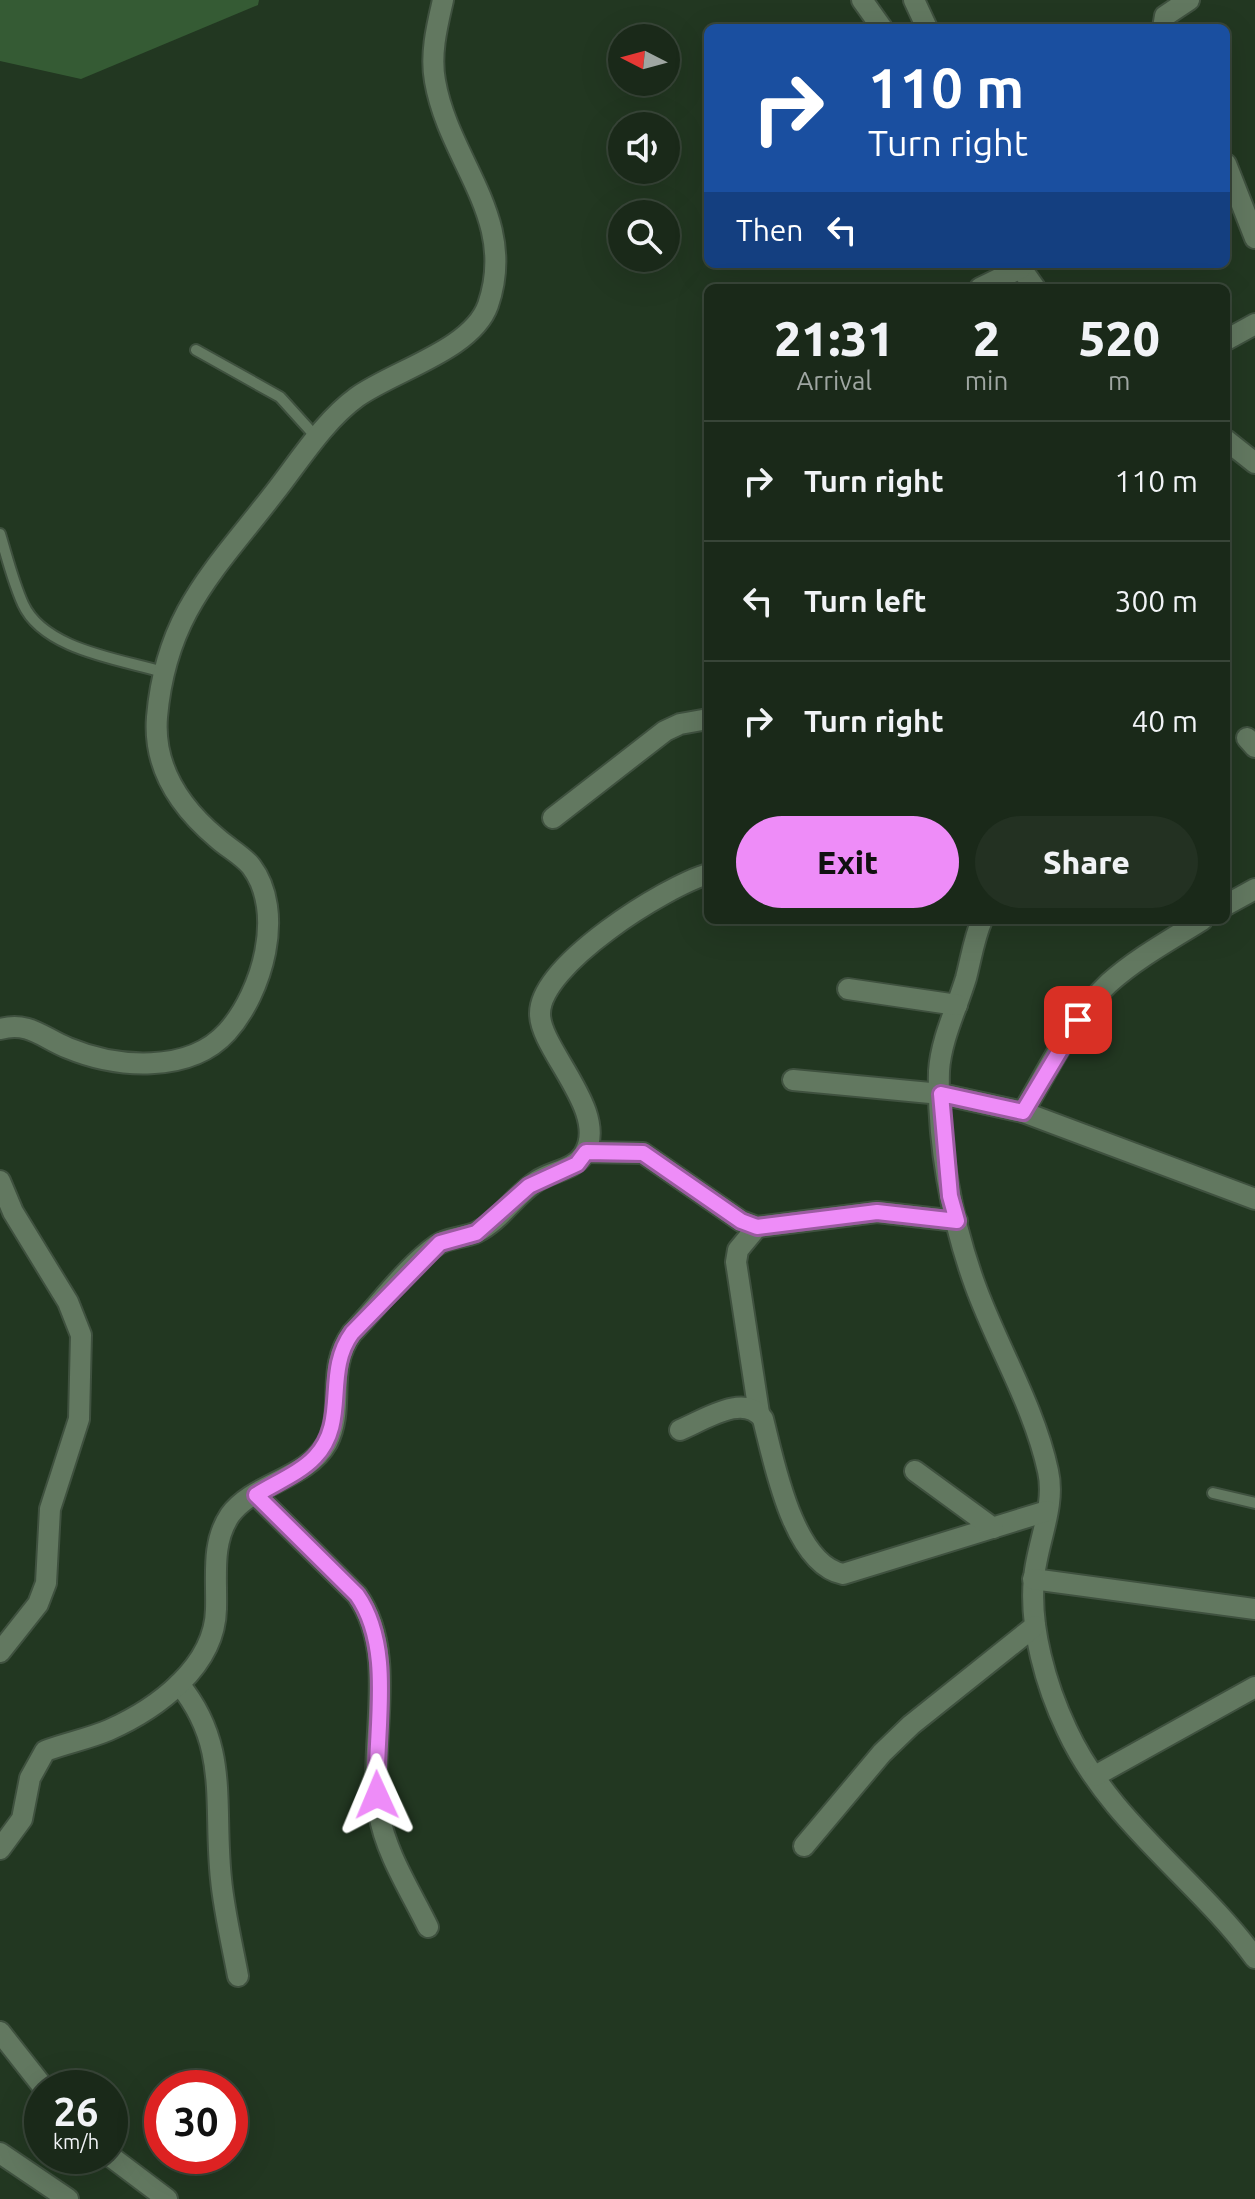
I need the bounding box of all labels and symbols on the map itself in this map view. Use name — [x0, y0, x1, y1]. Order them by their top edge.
north arrow — [608, 24, 680, 96]
pin — [1044, 986, 1112, 1054]
position arrow — [335, 1753, 419, 1837]
speed limit sign: 30 — [144, 2070, 248, 2174]

